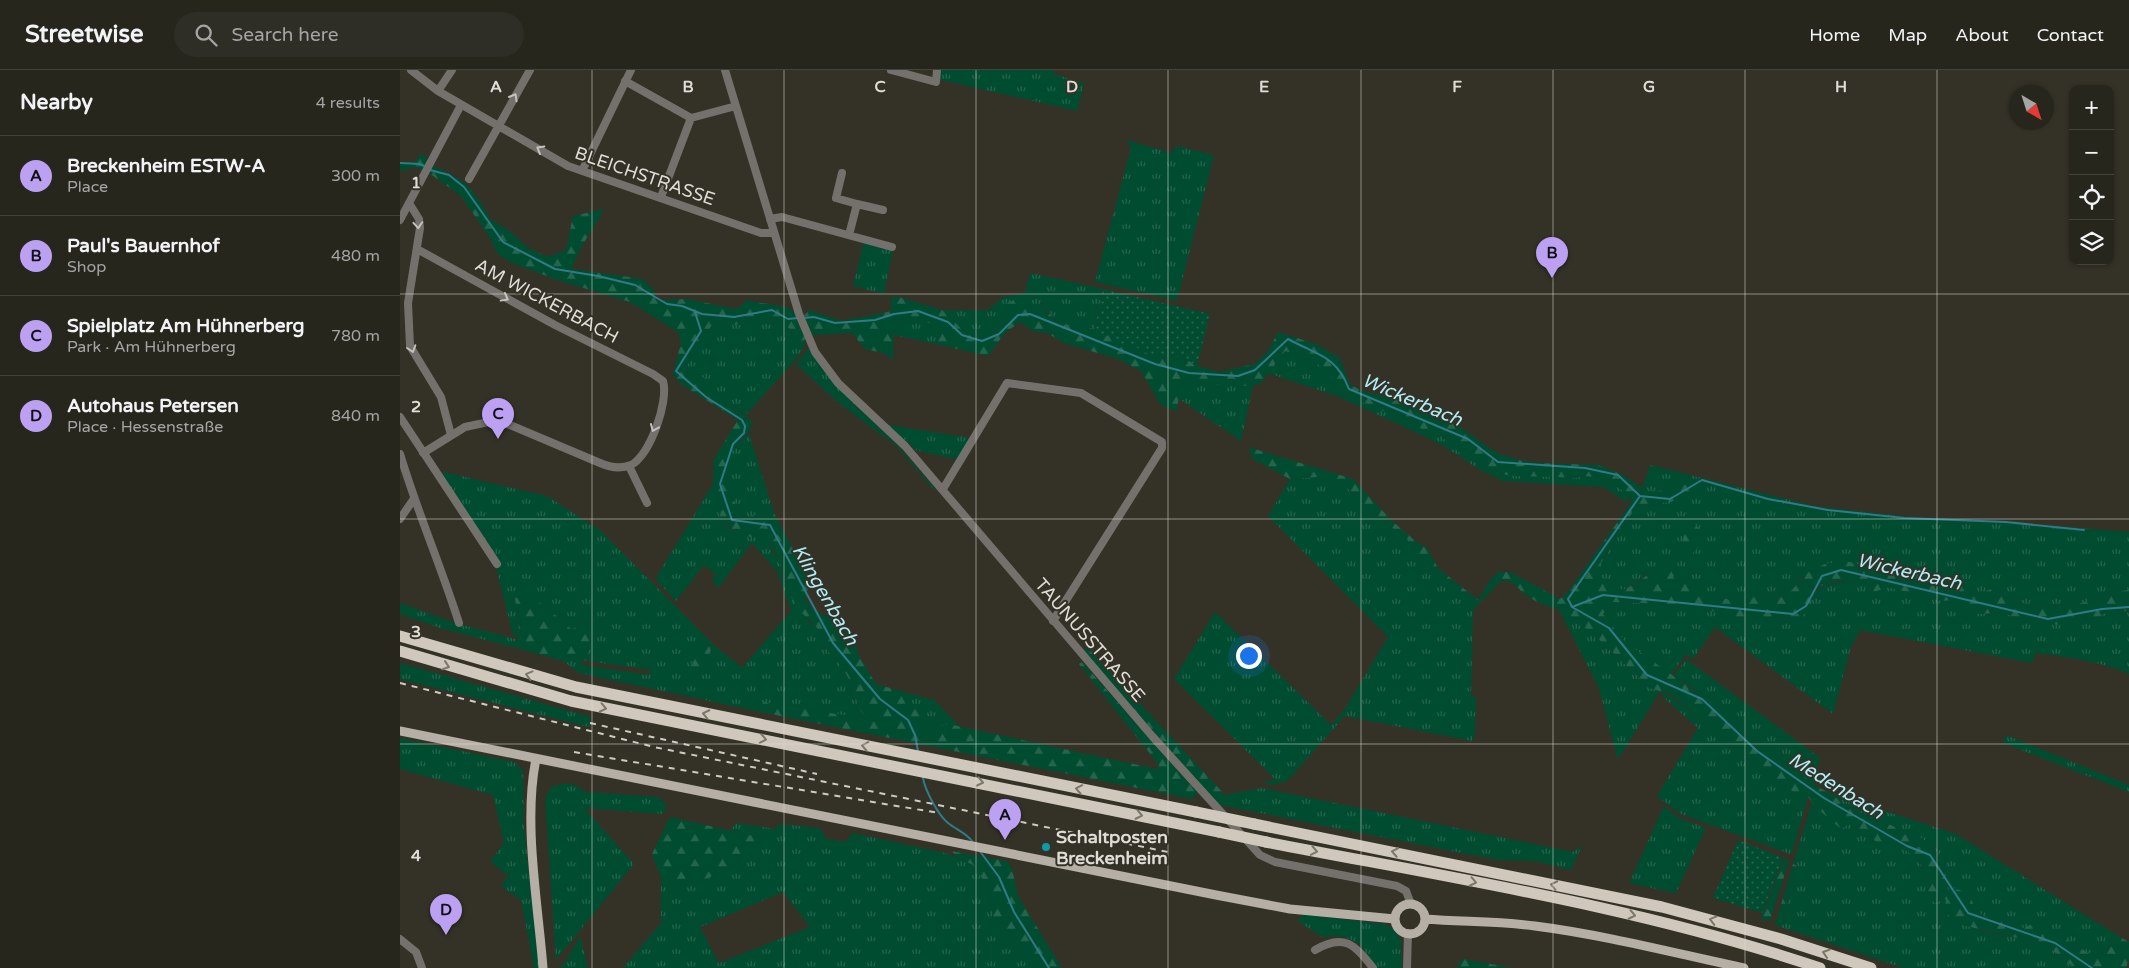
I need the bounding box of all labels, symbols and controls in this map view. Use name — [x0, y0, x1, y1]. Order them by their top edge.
search box — [174, 12, 524, 57]
text: Streetwise — [25, 20, 144, 49]
icon: search — [192, 21, 220, 49]
text: Search here — [232, 24, 338, 46]
text: Home — [1809, 24, 1860, 46]
text: Map — [1888, 24, 1927, 46]
text: About — [1955, 24, 2009, 46]
text: Contact — [2037, 24, 2104, 46]
text: A — [490, 77, 502, 97]
text: B — [682, 77, 694, 97]
text: C — [874, 77, 886, 97]
text: D — [1066, 77, 1078, 97]
text: E — [1259, 77, 1269, 97]
text: F — [1452, 77, 1462, 97]
text: G — [1643, 77, 1655, 97]
text: H — [1835, 77, 1847, 97]
north arrow — [2009, 85, 2054, 130]
map controls — [2069, 85, 2114, 265]
button: + — [2069, 85, 2114, 130]
text: Nearby — [20, 90, 93, 115]
text: 4 results — [316, 93, 380, 113]
one-way arrow — [508, 94, 518, 103]
button: − — [2069, 130, 2114, 175]
street label: BLEICHSTRASSE — [572, 142, 718, 210]
one-way arrow — [536, 145, 545, 155]
text: Breckenheim ESTW-A — [67, 155, 265, 177]
text: A — [30, 166, 42, 186]
text: 300 m — [331, 166, 380, 186]
text: 1 — [411, 173, 421, 193]
button: locate — [2069, 175, 2114, 220]
text: Place — [67, 177, 108, 197]
button: layers — [2069, 220, 2114, 265]
one-way arrow — [413, 221, 424, 229]
text: Paul's Bauernhof — [67, 235, 220, 257]
pin: B — [1536, 237, 1568, 278]
text: B — [30, 246, 42, 266]
text: 480 m — [331, 246, 380, 266]
street label: AM WICKERBACH — [471, 254, 623, 348]
text: Shop — [67, 257, 106, 277]
one-way arrow — [500, 292, 509, 302]
text: Spielplatz Am Hühnerberg — [67, 315, 305, 337]
text: C — [30, 326, 42, 346]
text: 780 m — [331, 326, 380, 346]
text: Park · Am Hühnerberg — [67, 337, 236, 357]
one-way arrow — [406, 344, 416, 352]
water label: Wickerbach — [1359, 369, 1466, 431]
text: Autohaus Petersen — [67, 395, 239, 417]
text: 2 — [411, 397, 421, 417]
pin: C — [482, 398, 514, 439]
text: D — [30, 406, 42, 426]
text: 840 m — [331, 406, 380, 426]
text: Place · Hessenstraße — [67, 417, 223, 437]
one-way arrow — [650, 423, 661, 432]
water label: Klingenbach — [787, 541, 863, 650]
water label: Wickerbach — [1855, 549, 1964, 595]
street label: TAUNUSSTRASSE — [1030, 574, 1150, 706]
text: 3 — [411, 622, 421, 642]
your location — [1236, 643, 1262, 669]
one-way arrow — [442, 660, 450, 670]
one-way arrow — [525, 670, 533, 681]
one-way arrow — [599, 702, 608, 713]
one-way arrow — [701, 709, 710, 720]
one-way arrow — [758, 734, 767, 744]
one-way arrow — [861, 741, 870, 752]
water label: Medenbach — [1785, 748, 1888, 824]
one-way arrow — [975, 777, 984, 787]
one-way arrow — [1075, 784, 1084, 794]
pin: A — [989, 799, 1021, 840]
one-way arrow — [1134, 809, 1143, 820]
place label: Schaltposten Breckenheim — [1056, 826, 1168, 869]
marker: Schaltposten Breckenheim — [1040, 841, 1052, 853]
one-way arrow — [1309, 845, 1318, 856]
text: 4 — [411, 846, 421, 866]
one-way arrow — [1391, 848, 1400, 858]
one-way arrow — [1469, 876, 1478, 887]
one-way arrow — [1550, 880, 1559, 891]
pin: D — [430, 894, 462, 935]
one-way arrow — [1628, 910, 1637, 920]
one-way arrow — [1709, 915, 1718, 925]
one-way arrow — [1822, 949, 1830, 959]

